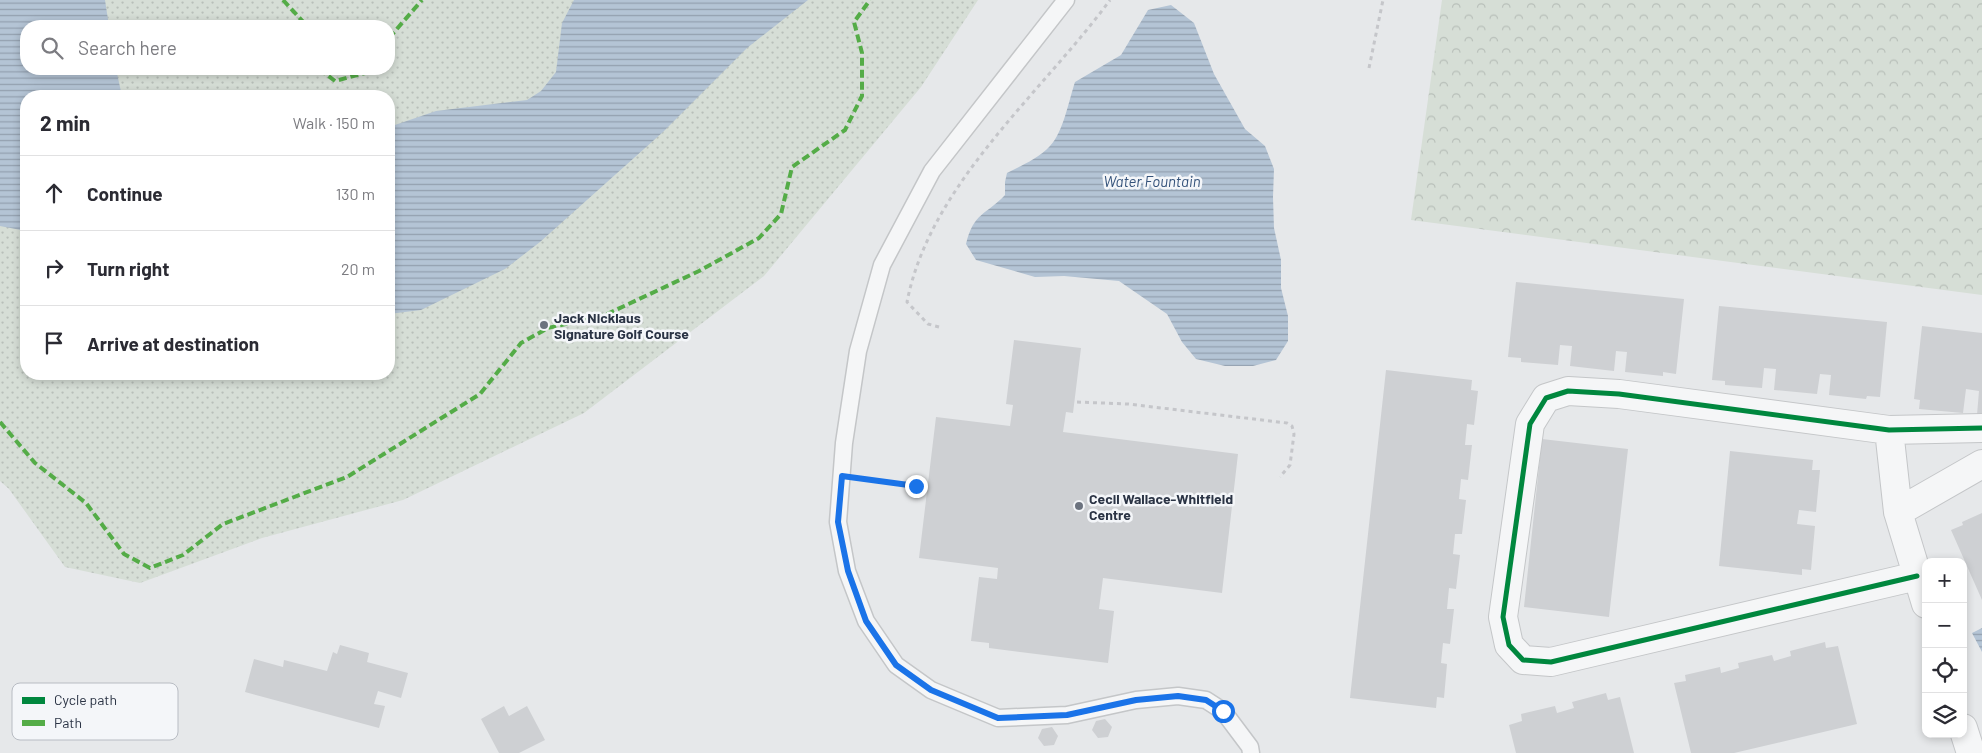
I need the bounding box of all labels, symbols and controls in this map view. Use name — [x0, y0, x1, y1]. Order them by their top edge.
search box — [20, 20, 395, 75]
icon: search — [38, 34, 66, 62]
text: Search here — [78, 36, 177, 59]
text: 2 min — [40, 110, 90, 135]
text: Walk · 150 m — [293, 113, 375, 132]
water label: Water Fountain — [1103, 172, 1201, 190]
icon: ahead — [40, 179, 68, 207]
text: Continue — [87, 182, 163, 205]
text: 130 m — [336, 184, 375, 203]
icon: right — [40, 254, 68, 282]
text: Turn right — [87, 257, 169, 280]
text: 20 m — [341, 259, 375, 278]
place label: Jack Nicklaus Signature Golf Course — [554, 309, 689, 342]
marker: Jack Nicklaus Signature Golf Course — [538, 319, 550, 331]
icon: arrive — [40, 329, 68, 357]
text: Arrive at destination — [87, 332, 259, 355]
route end — [905, 475, 928, 498]
place label: Cecil Wallace-Whitfield Centre — [1089, 490, 1233, 523]
marker: Cecil Wallace-Whitfield Centre — [1073, 500, 1085, 512]
map controls — [1922, 558, 1967, 738]
button: + — [1922, 558, 1967, 603]
button: − — [1922, 603, 1967, 648]
button: locate — [1922, 648, 1967, 693]
legend — [12, 683, 178, 740]
text: Cycle path — [54, 691, 117, 708]
button: layers — [1922, 693, 1967, 738]
route start — [1212, 700, 1235, 723]
text: Path — [54, 714, 82, 731]

